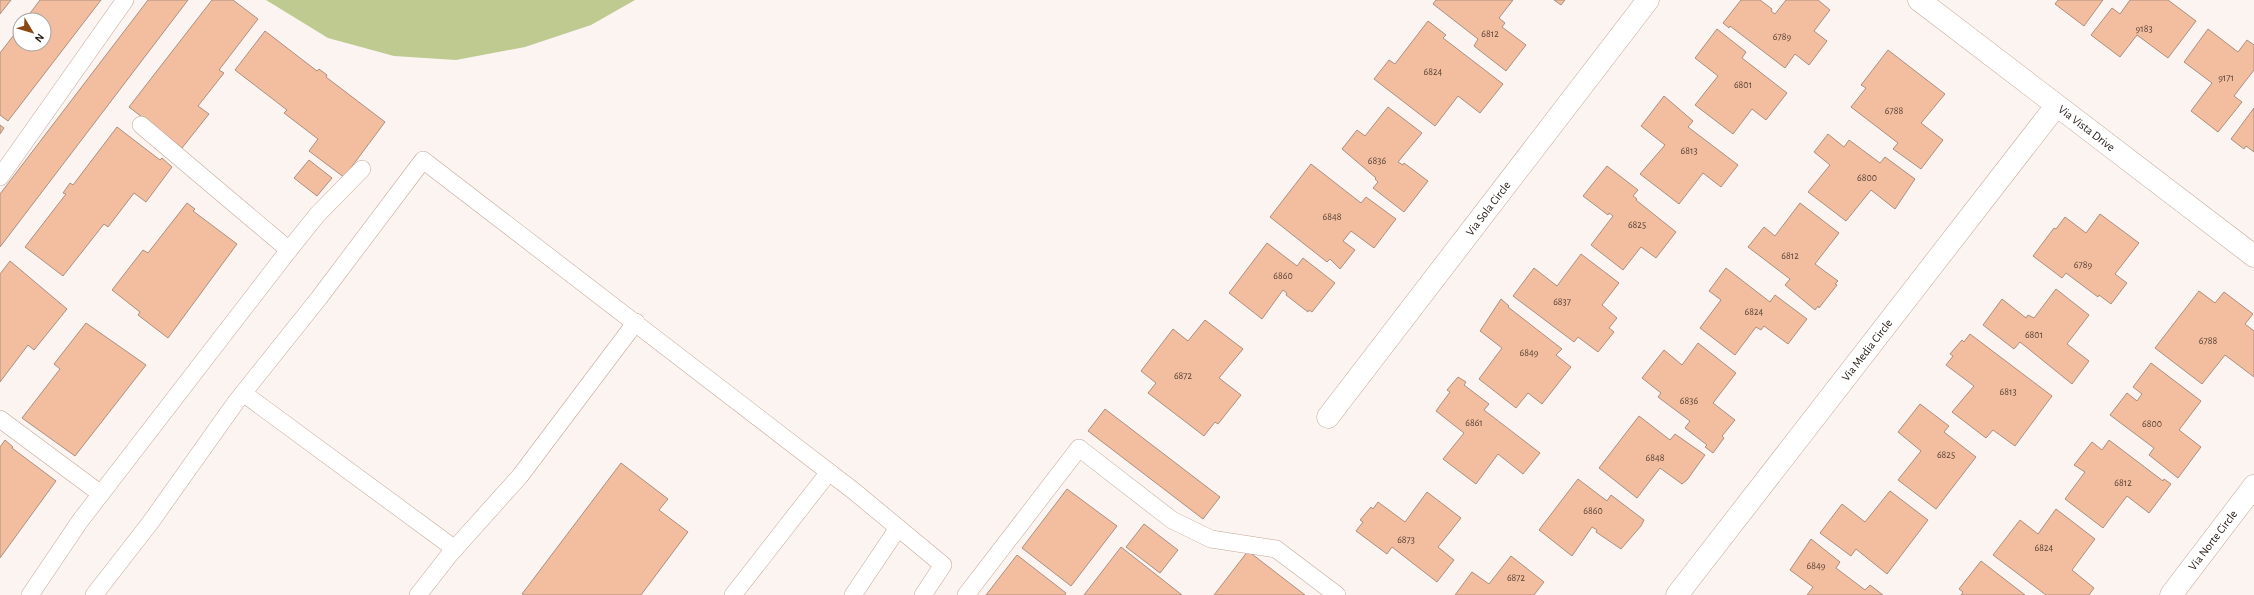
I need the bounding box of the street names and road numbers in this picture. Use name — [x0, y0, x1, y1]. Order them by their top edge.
street label: Via Vista Drive — [2056, 103, 2117, 153]
street label: Via Sola Circle — [1463, 179, 1513, 238]
street label: Via Media Circle — [1839, 317, 1895, 383]
street label: Via Norte Circle — [2186, 508, 2239, 572]

